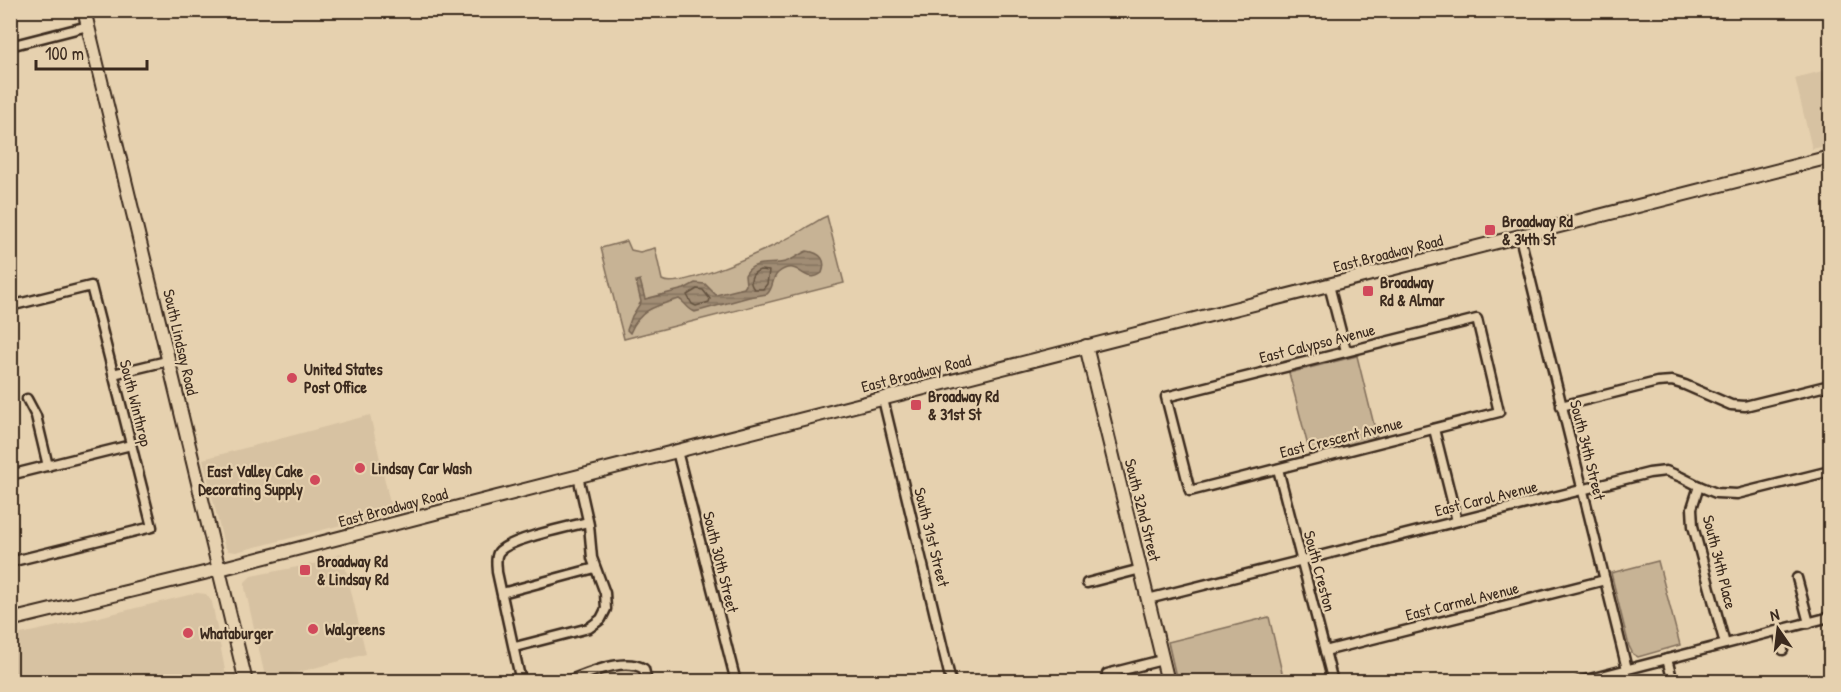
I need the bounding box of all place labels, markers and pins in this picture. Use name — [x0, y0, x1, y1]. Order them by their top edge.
place label: Broadway Rd & 34th St — [1502, 210, 1574, 250]
marker: Broadway Rd & 34th St — [1483, 223, 1497, 237]
place label: Broadway Rd & Almar — [1380, 271, 1446, 311]
marker: Broadway Rd & Almar — [1361, 284, 1375, 298]
place label: United States Post Office — [304, 358, 383, 398]
marker: United States Post Office — [285, 371, 299, 385]
place label: Broadway Rd & 31st St — [928, 385, 1000, 425]
marker: Broadway Rd & 31st St — [909, 398, 923, 412]
place label: Lindsay Car Wash — [372, 457, 472, 480]
place label: East Valley Cake Decorating Supply — [198, 460, 304, 501]
marker: Lindsay Car Wash — [353, 461, 367, 475]
marker: East Valley Cake Decorating Supply — [308, 473, 322, 487]
place label: Broadway Rd & Lindsay Rd — [317, 550, 389, 591]
marker: Broadway Rd & Lindsay Rd — [298, 563, 312, 577]
place label: Walgreens — [325, 618, 386, 641]
place label: Whataburger — [200, 622, 274, 645]
marker: Walgreens — [306, 622, 320, 636]
marker: Whataburger — [181, 626, 195, 640]

